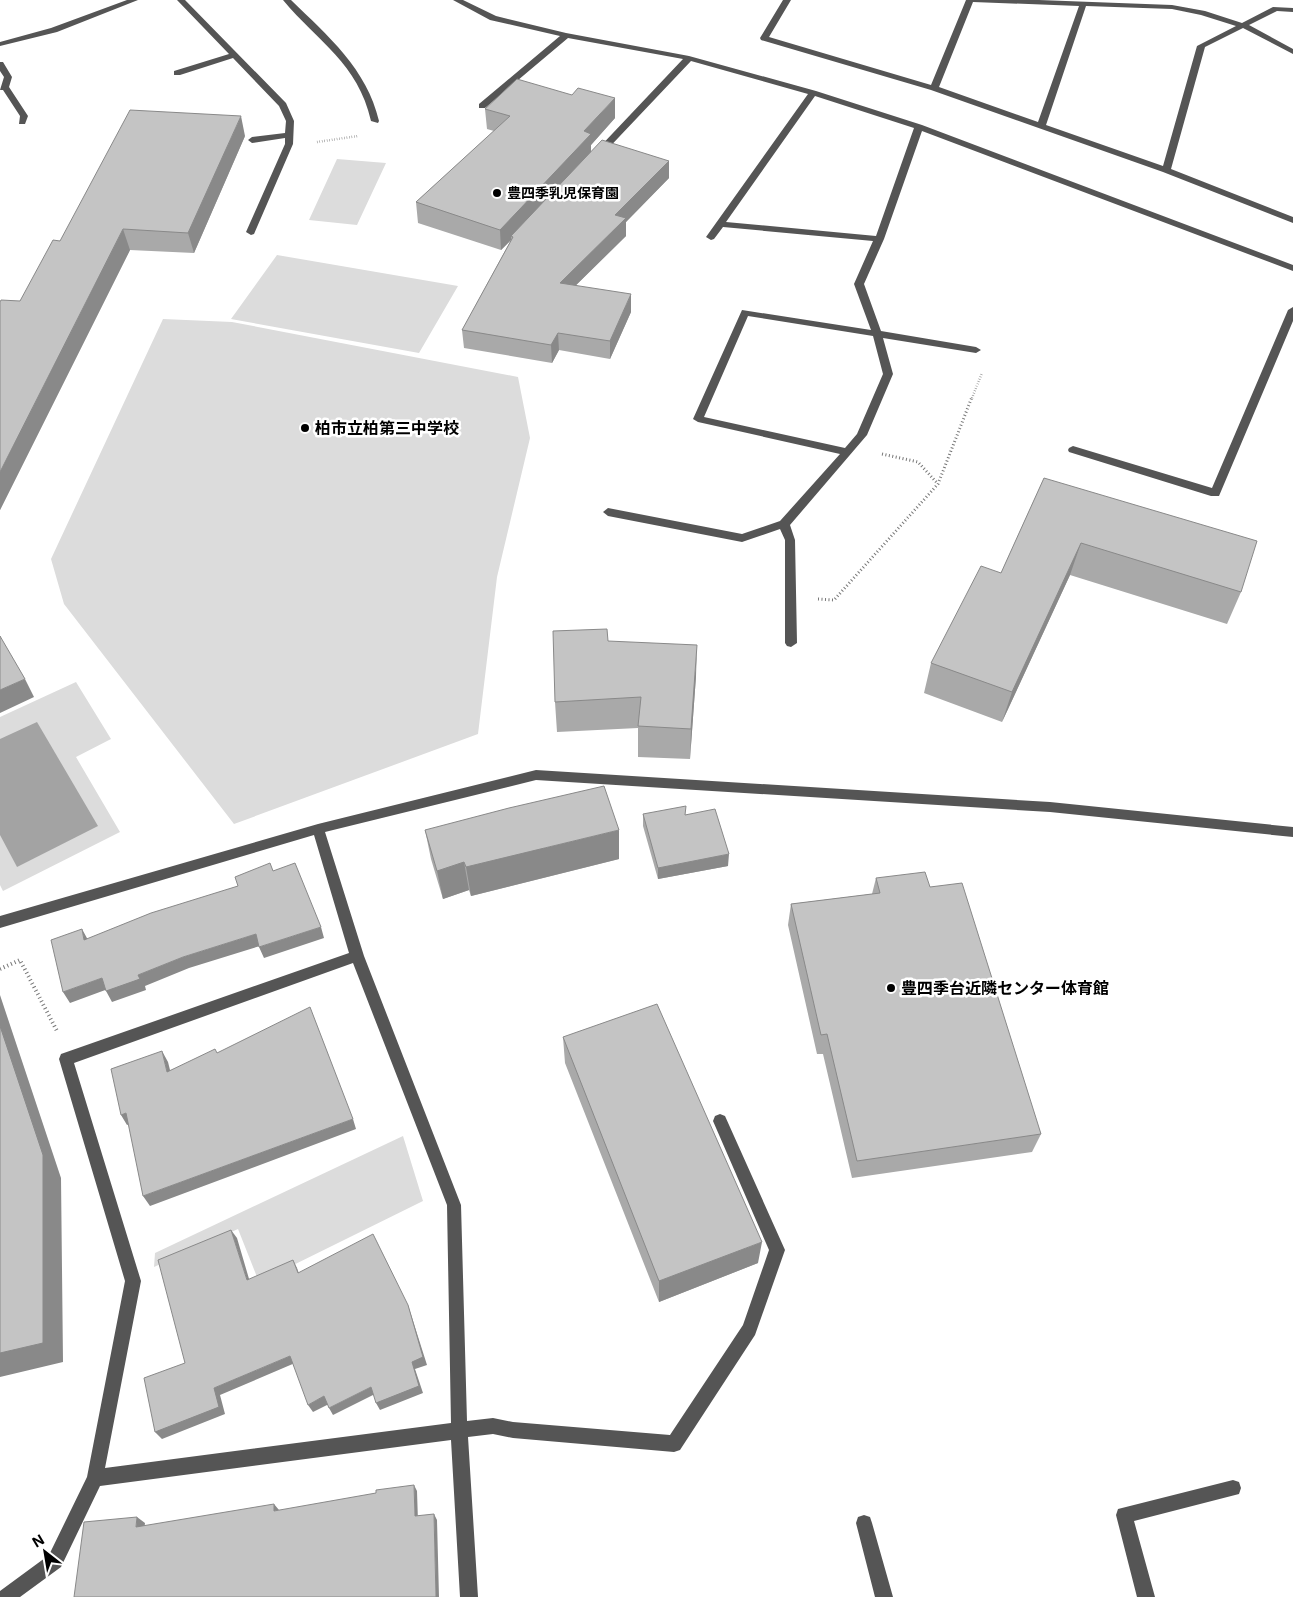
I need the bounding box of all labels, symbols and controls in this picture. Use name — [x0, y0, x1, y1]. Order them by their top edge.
place label: 豊四季乳児保育園 — [507, 184, 619, 201]
marker: 豊四季乳児保育園 — [491, 187, 503, 199]
place label: 柏市立柏第三中学校 — [315, 418, 459, 438]
marker: 柏市立柏第三中学校 — [299, 422, 311, 434]
place label: 豊四季台近隣センター体育館 — [901, 978, 1109, 998]
marker: 豊四季台近隣センター体育館 — [885, 982, 897, 994]
north arrow — [20, 1527, 70, 1577]
text: N — [29, 1530, 47, 1550]

